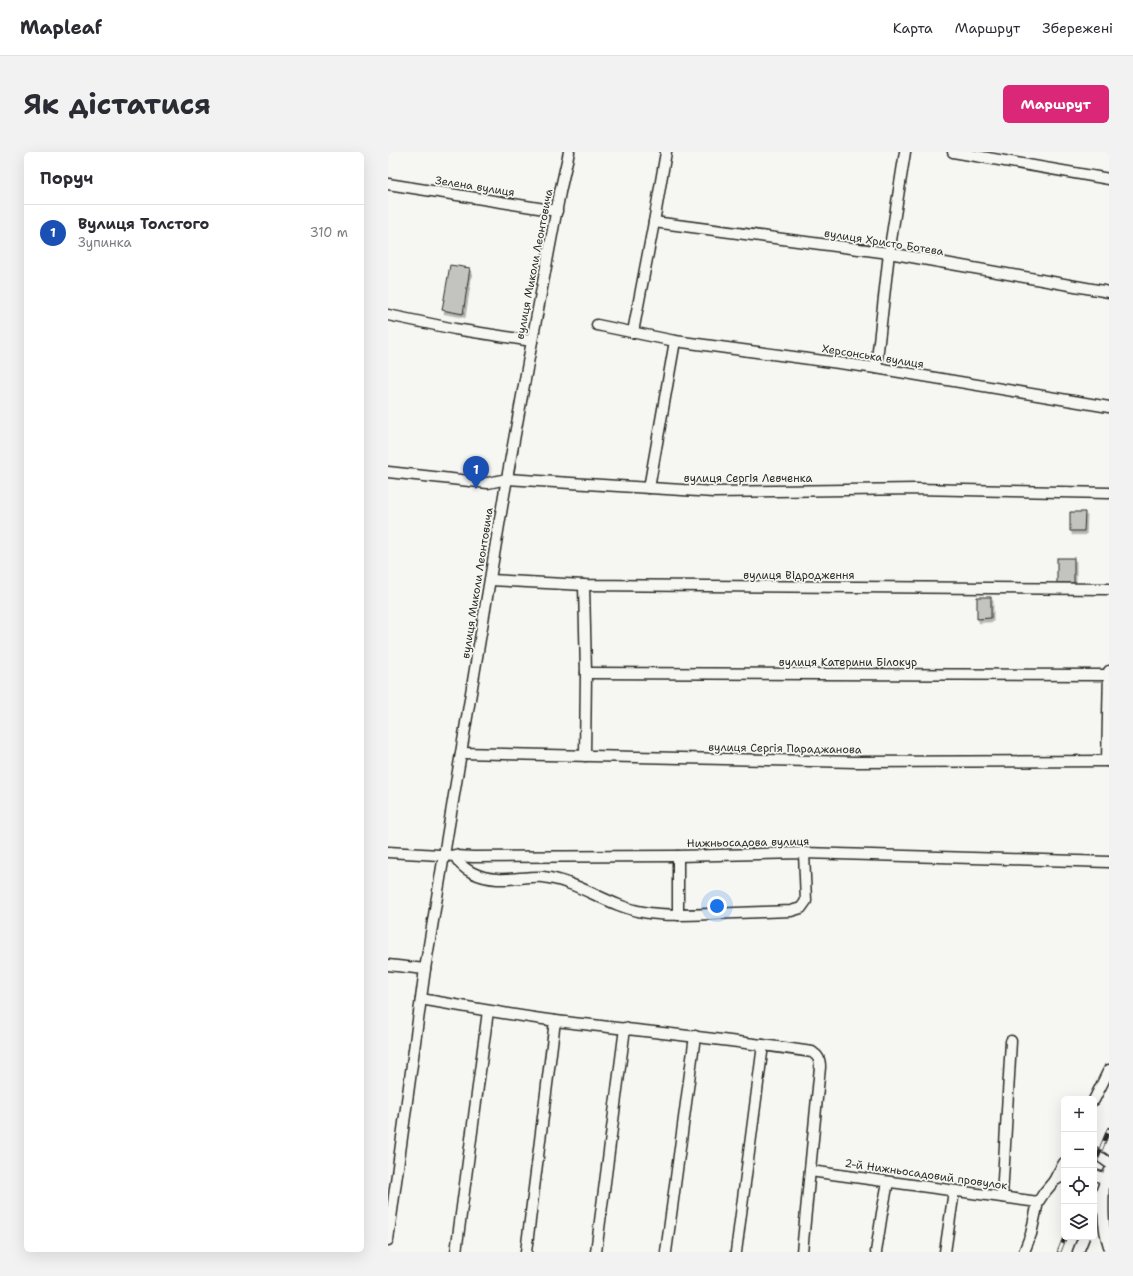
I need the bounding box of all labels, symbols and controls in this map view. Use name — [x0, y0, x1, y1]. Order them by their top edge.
text: Mapleaf — [20, 15, 102, 40]
text: Карта — [893, 19, 933, 37]
text: Маршрут — [955, 19, 1020, 37]
text: Збережені — [1042, 19, 1113, 37]
text: Як дістатися — [24, 85, 211, 123]
button: Маршрут — [1003, 85, 1109, 123]
text: Поруч — [40, 167, 93, 189]
street label: Зелена вулиця — [434, 173, 516, 200]
street label: вулиця Миколи Леонтовича — [513, 187, 556, 341]
text: Вулиця Толстого — [78, 214, 209, 234]
text: 1 — [50, 224, 56, 241]
text: 310 m — [310, 224, 348, 241]
street label: вулиця Христо Ботева — [823, 226, 945, 259]
text: Зупинка — [78, 234, 132, 251]
street label: Херсонська вулиця — [821, 341, 925, 372]
pin: 1 — [463, 456, 489, 489]
street label: вулиця Сергія Левченка — [684, 471, 812, 486]
street label: вулиця Миколи Леонтовича — [458, 506, 497, 660]
street label: вулиця Відродження — [743, 568, 855, 583]
street label: вулиця Катерини Білокур — [779, 655, 917, 670]
street label: вулиця Сергія Параджанова — [708, 740, 862, 757]
street label: Нижньосадова вулиця — [687, 834, 809, 851]
your location — [707, 896, 727, 916]
map controls — [1061, 1096, 1097, 1240]
button: + — [1061, 1096, 1097, 1132]
button: − — [1061, 1132, 1097, 1168]
street label: 2-й Нижньосадовий провулок — [844, 1156, 1008, 1193]
button: locate — [1061, 1168, 1097, 1204]
button: layers — [1061, 1204, 1097, 1240]

